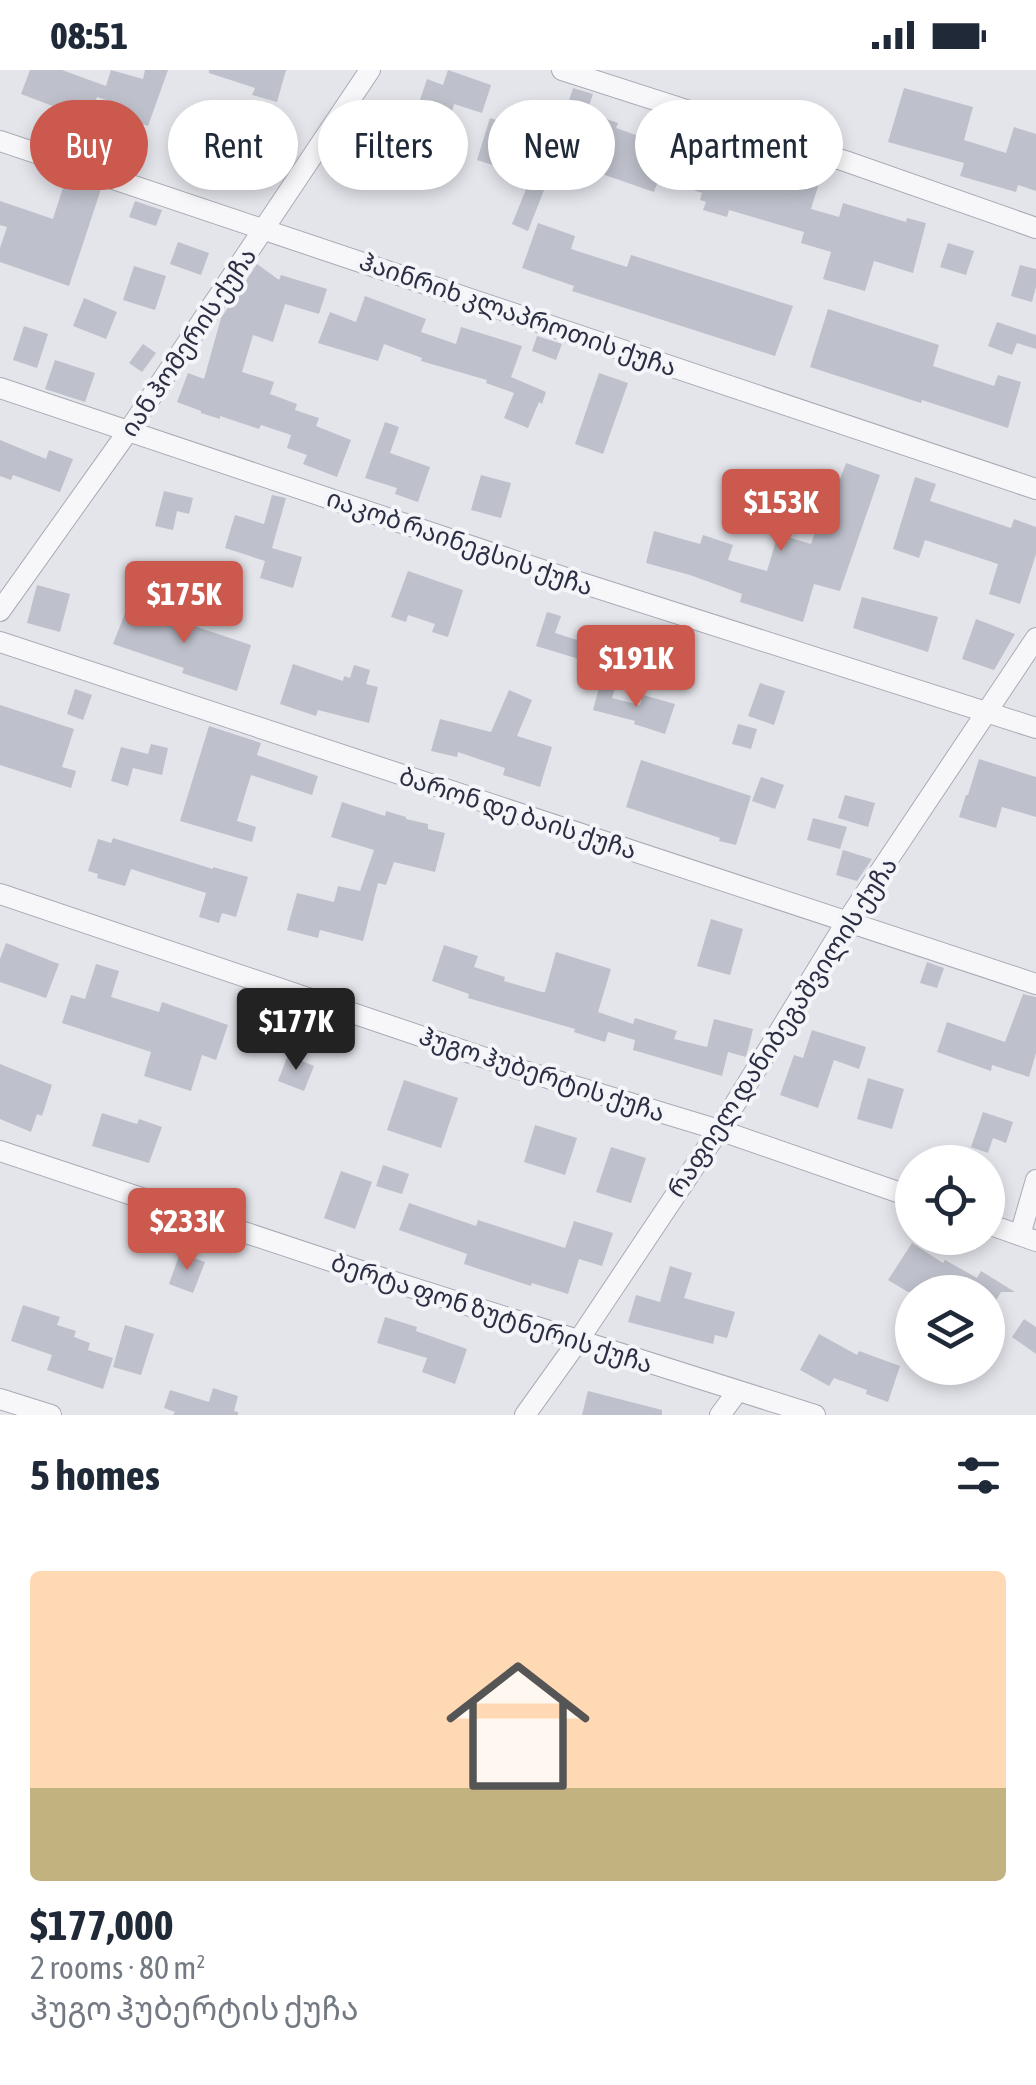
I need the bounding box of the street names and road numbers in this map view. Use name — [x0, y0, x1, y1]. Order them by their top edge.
street label: იან ჰომერის ქუჩა — [114, 242, 262, 442]
street label: ჰაინრიხ კლაპროთის ქუჩა — [355, 247, 680, 383]
street label: იაკობ რაინეგსის ქუჩა — [323, 483, 597, 602]
street label: ბარონ დე ბაის ქუჩა — [395, 761, 640, 866]
street label: რაფიელ დანიბეგაშვილის ქუჩა — [661, 852, 904, 1203]
street label: ჰუგო ჰუბერტის ქუჩა — [415, 1021, 668, 1128]
street label: ბერტა ფონ ზუტნერის ქუჩა — [327, 1248, 656, 1379]

